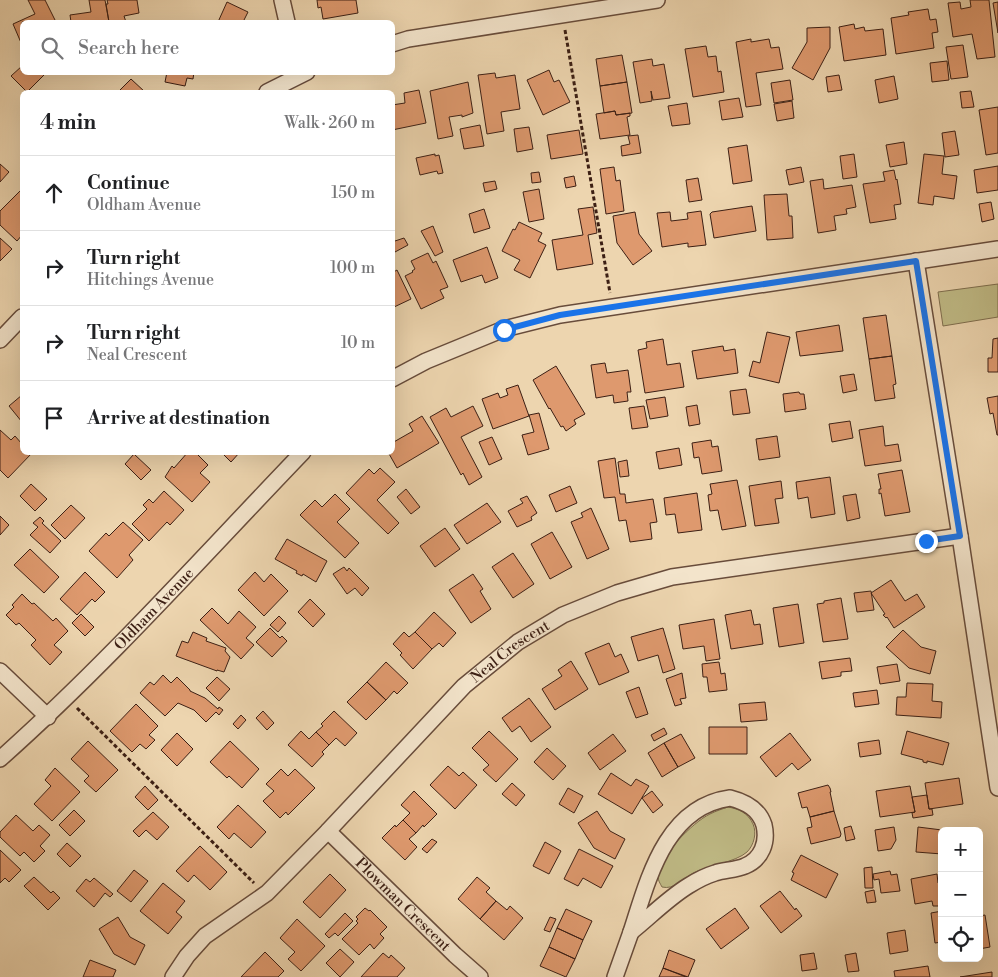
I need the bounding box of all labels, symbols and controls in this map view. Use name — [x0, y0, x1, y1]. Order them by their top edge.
search box — [20, 20, 395, 75]
icon: search — [38, 34, 66, 62]
text: Search here — [78, 36, 179, 60]
text: 4 min — [40, 110, 96, 136]
text: Walk · 260 m — [284, 113, 375, 133]
text: Continue — [87, 171, 170, 195]
icon: ahead — [40, 179, 68, 207]
text: 150 m — [331, 183, 375, 203]
text: Oldham Avenue — [87, 195, 201, 215]
text: Turn right — [87, 246, 180, 270]
icon: right — [40, 254, 68, 282]
text: 100 m — [330, 258, 375, 278]
text: Hitchings Avenue — [87, 270, 214, 290]
route start — [493, 319, 516, 342]
text: Turn right — [87, 321, 180, 345]
icon: right — [40, 329, 68, 357]
text: 10 m — [341, 333, 375, 353]
text: Neal Crescent — [87, 345, 187, 365]
icon: arrive — [40, 404, 68, 432]
text: Arrive at destination — [87, 406, 270, 430]
route end — [915, 530, 938, 553]
street label: Oldham Avenue — [110, 564, 198, 654]
street label: Neal Crescent — [466, 616, 553, 687]
map controls — [938, 827, 983, 962]
button: + — [938, 827, 983, 872]
street label: Plowman Crescent — [351, 853, 455, 956]
button: − — [938, 872, 983, 917]
button: locate — [938, 917, 983, 962]

